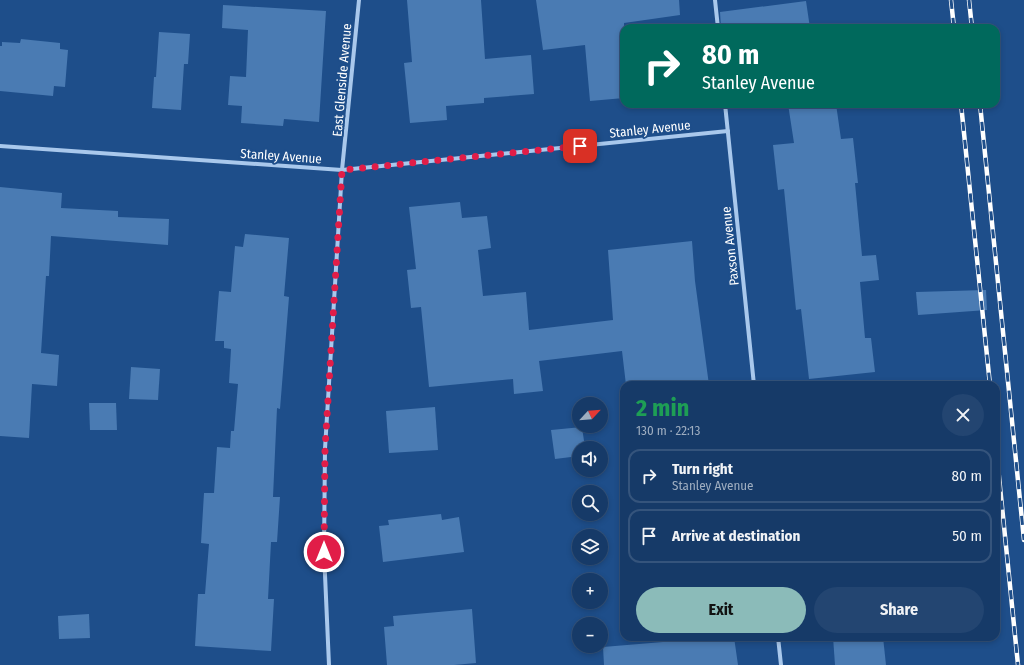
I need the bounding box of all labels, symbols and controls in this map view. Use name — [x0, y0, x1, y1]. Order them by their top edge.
street label: East Glenside Avenue — [330, 23, 354, 137]
text: 80 m — [702, 38, 759, 71]
icon: right — [636, 40, 688, 92]
text: Stanley Avenue — [702, 72, 815, 94]
street label: Stanley Avenue — [609, 117, 691, 141]
pin — [563, 129, 597, 163]
icon: arrive — [569, 135, 591, 157]
street label: Stanley Avenue — [240, 146, 322, 166]
street label: Paxson Avenue — [718, 206, 742, 286]
text: 2 min — [636, 394, 689, 422]
button: close — [942, 394, 984, 436]
north arrow — [572, 397, 608, 433]
map controls — [572, 397, 608, 653]
text: 130 m · 22:13 — [636, 423, 700, 438]
button: sound — [572, 441, 608, 477]
text: Turn right — [672, 460, 733, 478]
icon: right — [638, 465, 660, 487]
text: 80 m — [952, 467, 982, 485]
text: Stanley Avenue — [672, 478, 753, 493]
button: search — [572, 485, 608, 521]
icon: arrive — [638, 525, 660, 547]
text: Arrive at destination — [672, 527, 800, 545]
text: 50 m — [952, 527, 982, 545]
button: layers — [572, 529, 608, 565]
position arrow — [303, 531, 345, 573]
button: + — [572, 573, 608, 609]
button: Exit — [636, 587, 806, 633]
button: Share — [814, 587, 984, 633]
button: − — [572, 617, 608, 653]

